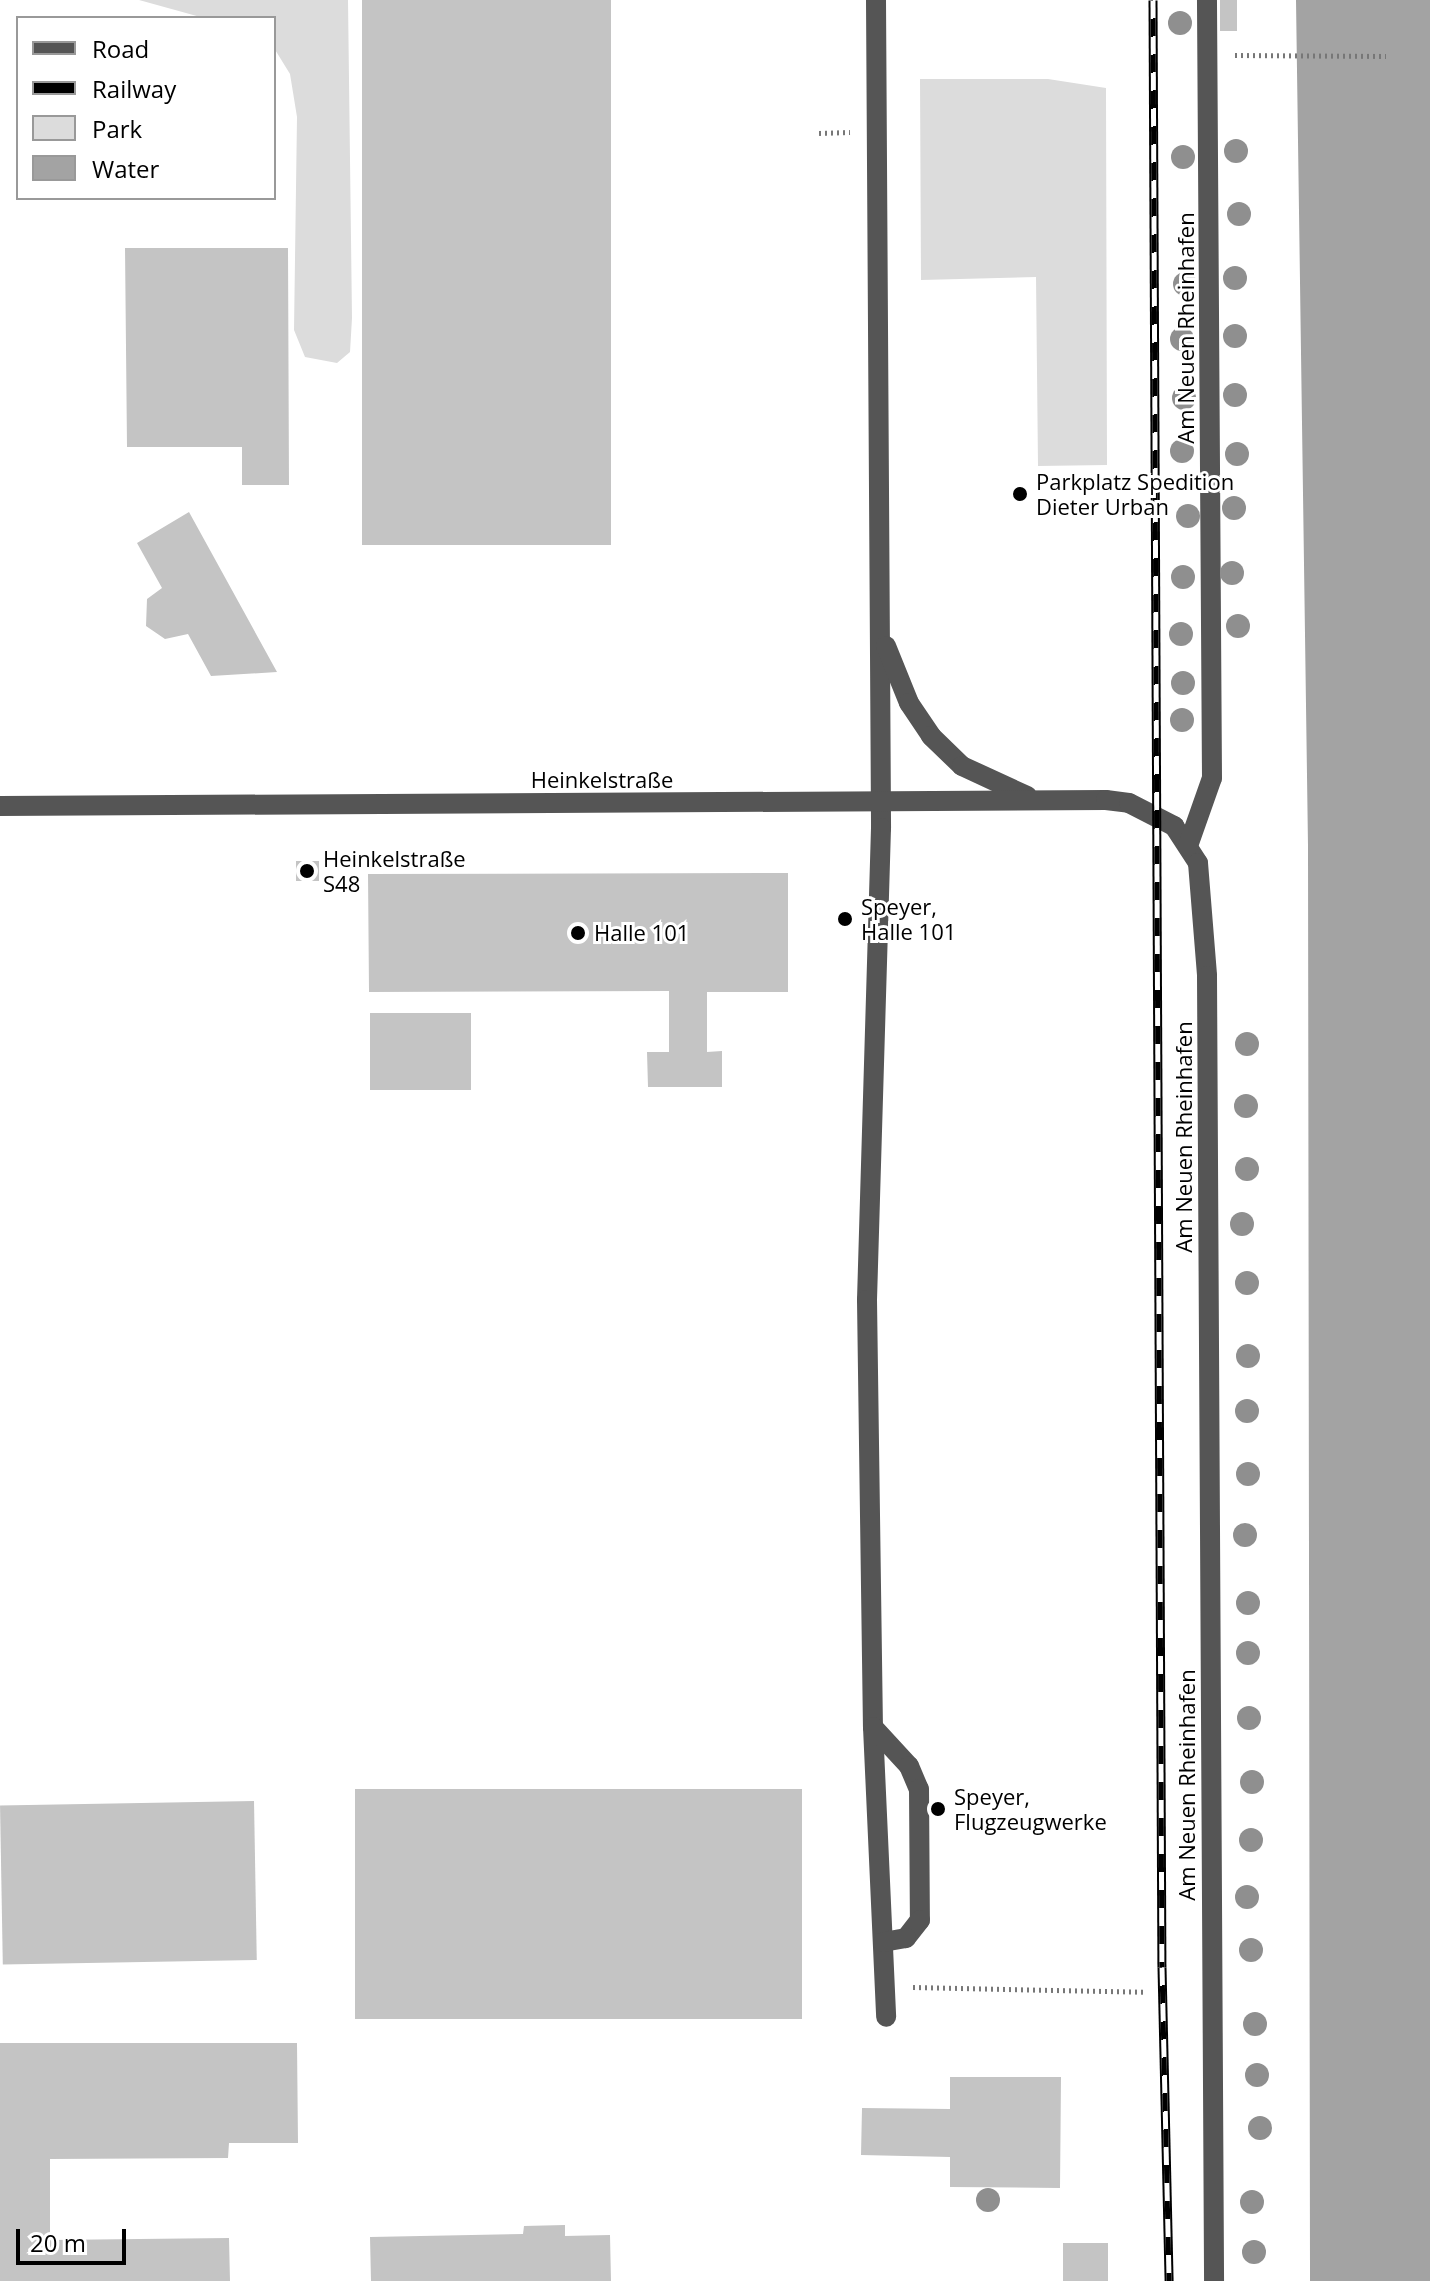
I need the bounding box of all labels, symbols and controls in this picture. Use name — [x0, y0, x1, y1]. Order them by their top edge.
legend — [16, 16, 276, 200]
text: Road — [92, 32, 149, 65]
text: Railway — [92, 72, 176, 105]
text: Park — [92, 112, 142, 145]
text: Water — [92, 152, 159, 185]
street label: Am Neuen Rheinhafen — [1173, 212, 1199, 444]
place label: Parkplatz Spedition Dieter Urban — [1036, 468, 1234, 520]
marker: Parkplatz Spedition Dieter Urban — [1011, 485, 1029, 503]
street label: Heinkelstraße — [531, 767, 673, 793]
place label: Heinkelstraße S48 — [323, 845, 466, 896]
marker: Heinkelstraße S48 — [298, 862, 316, 880]
place label: Speyer, Halle 101 — [861, 893, 956, 944]
marker: Speyer, Halle 101 — [836, 910, 854, 928]
place label: Halle 101 — [594, 920, 689, 946]
marker: Halle 101 — [569, 924, 587, 942]
street label: Am Neuen Rheinhafen — [1171, 1021, 1197, 1253]
street label: Am Neuen Rheinhafen — [1174, 1669, 1200, 1901]
place label: Speyer, Flugzeugwerke — [954, 1783, 1107, 1834]
marker: Speyer, Flugzeugwerke — [929, 1800, 947, 1818]
scale bar — [20, 2213, 130, 2263]
text: 20 m — [30, 2226, 86, 2259]

